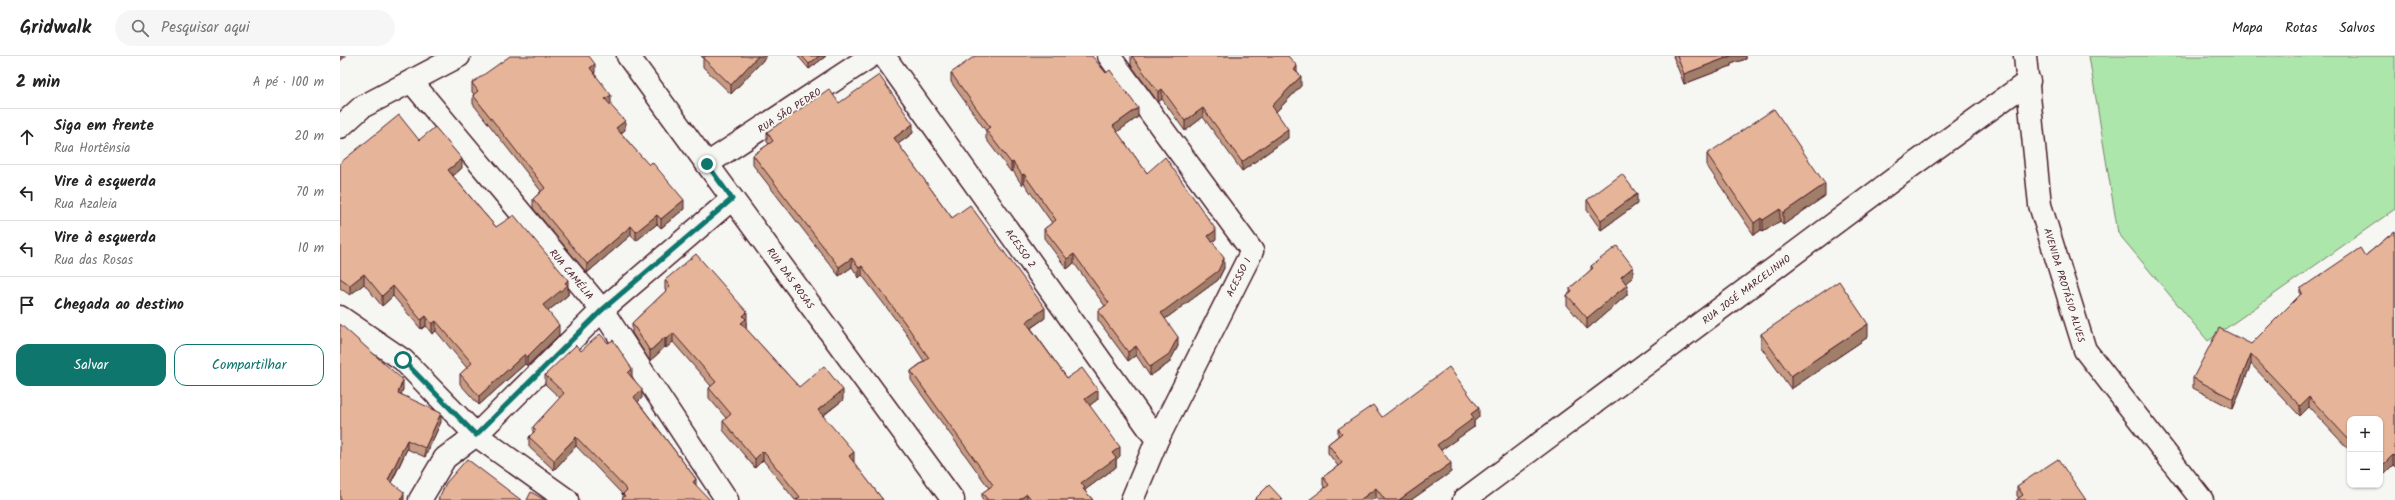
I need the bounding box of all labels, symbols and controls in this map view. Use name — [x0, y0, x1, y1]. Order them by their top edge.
search box — [115, 10, 395, 46]
text: Gridwalk — [20, 13, 91, 43]
text: Pesquisar aqui — [161, 16, 250, 40]
icon: search — [129, 17, 151, 39]
text: Mapa — [2232, 17, 2263, 39]
text: Rotas — [2285, 17, 2317, 39]
text: Salvos — [2339, 17, 2375, 39]
text: 2 min — [16, 69, 60, 96]
text: A pé · 100 m — [253, 72, 324, 93]
street label: RUA SÃO PEDRO — [755, 84, 825, 137]
text: Siga em frente — [54, 114, 154, 138]
icon: ahead — [16, 126, 38, 148]
text: 20 m — [294, 126, 324, 147]
text: Rua Hortênsia — [54, 138, 130, 159]
route end — [698, 155, 716, 173]
text: Vire à esquerda — [54, 170, 156, 194]
icon: left — [16, 182, 38, 204]
text: 70 m — [296, 182, 324, 203]
text: Rua Azaleia — [54, 194, 117, 215]
text: Vire à esquerda — [54, 226, 156, 250]
street label: ACESSO 2 — [1001, 226, 1040, 272]
street label: AVENIDA PROTÁSIO ALVES — [2039, 226, 2089, 345]
icon: left — [16, 238, 38, 260]
text: 10 m — [298, 238, 324, 259]
street label: RUA DAS ROSAS — [762, 245, 818, 313]
street label: RUA CAMÉLIA — [545, 246, 597, 304]
text: Rua das Rosas — [54, 250, 133, 271]
street label: RUA JOSÉ MARCELINHO — [1699, 251, 1794, 329]
street label: ACESSO 1 — [1222, 255, 1256, 300]
text: Chegada ao destino — [54, 293, 184, 317]
icon: arrive — [16, 294, 38, 316]
button: Salvar — [16, 344, 166, 386]
button: Compartilhar — [174, 344, 324, 386]
route start — [394, 351, 412, 369]
map controls — [2347, 416, 2383, 488]
button: + — [2347, 416, 2383, 452]
button: − — [2347, 452, 2383, 488]

